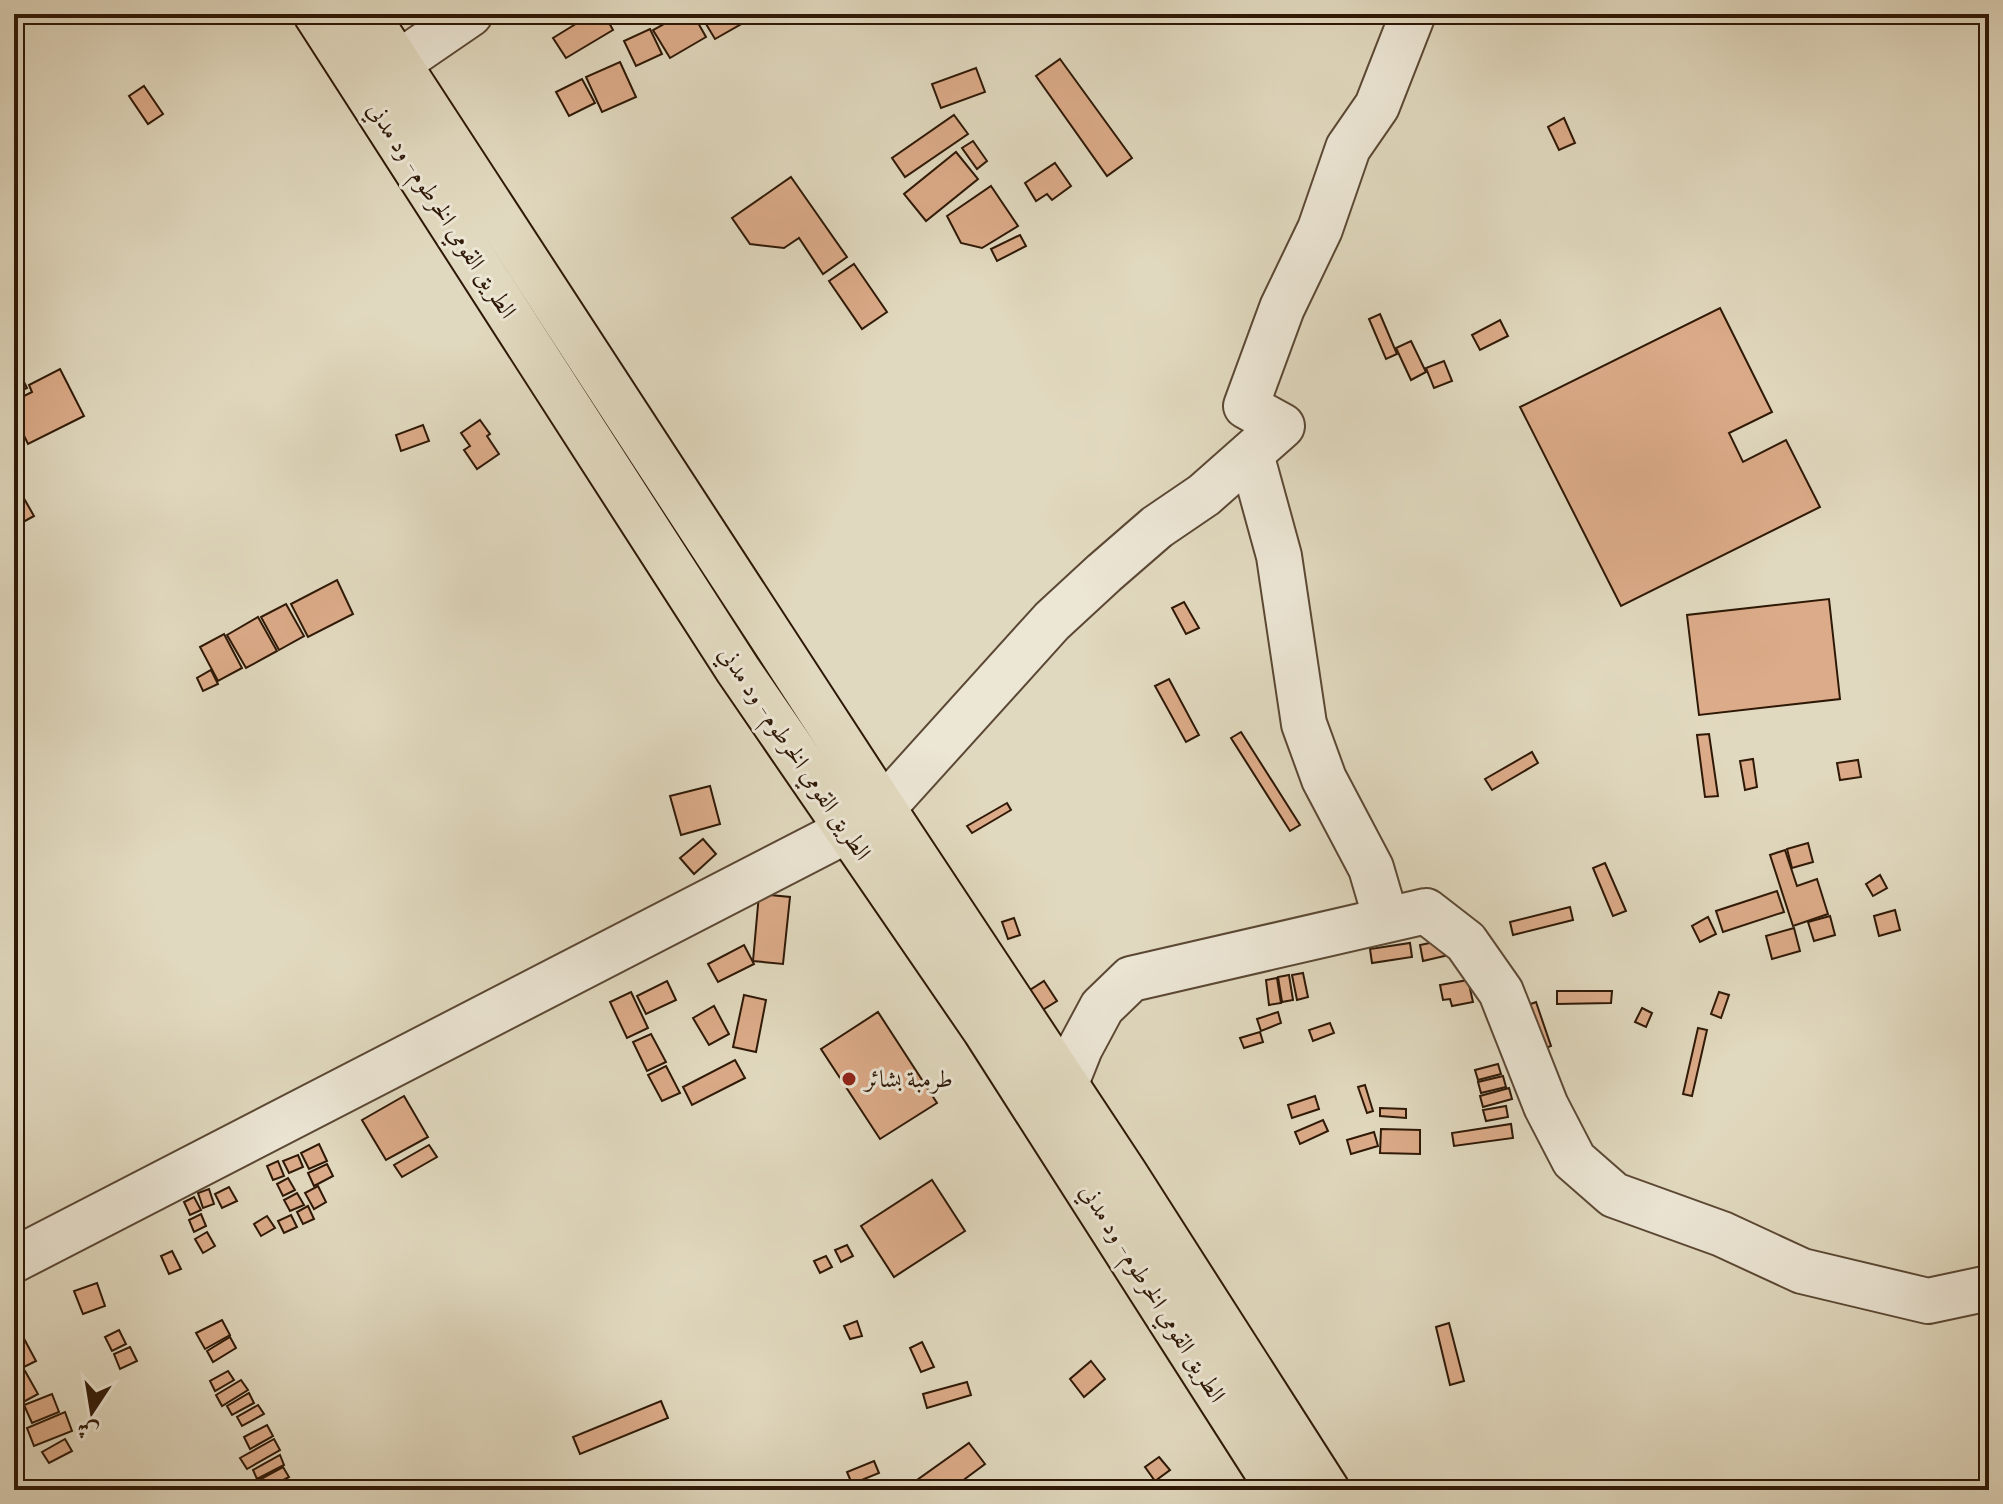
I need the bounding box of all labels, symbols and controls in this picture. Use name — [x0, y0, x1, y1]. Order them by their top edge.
street label: الطريق القومي الخرطوم - ود مدني — [356, 97, 522, 327]
street label: الطريق القومي الخرطوم - ود مدني — [707, 641, 877, 869]
place label: طرمبة بشائر — [862, 1065, 953, 1094]
marker: طرمبة بشائر — [840, 1070, 858, 1088]
street label: الطريق القومي الخرطوم - ود مدني — [1068, 1179, 1232, 1411]
north arrow — [52, 1372, 132, 1452]
text: ش — [75, 1416, 101, 1446]

